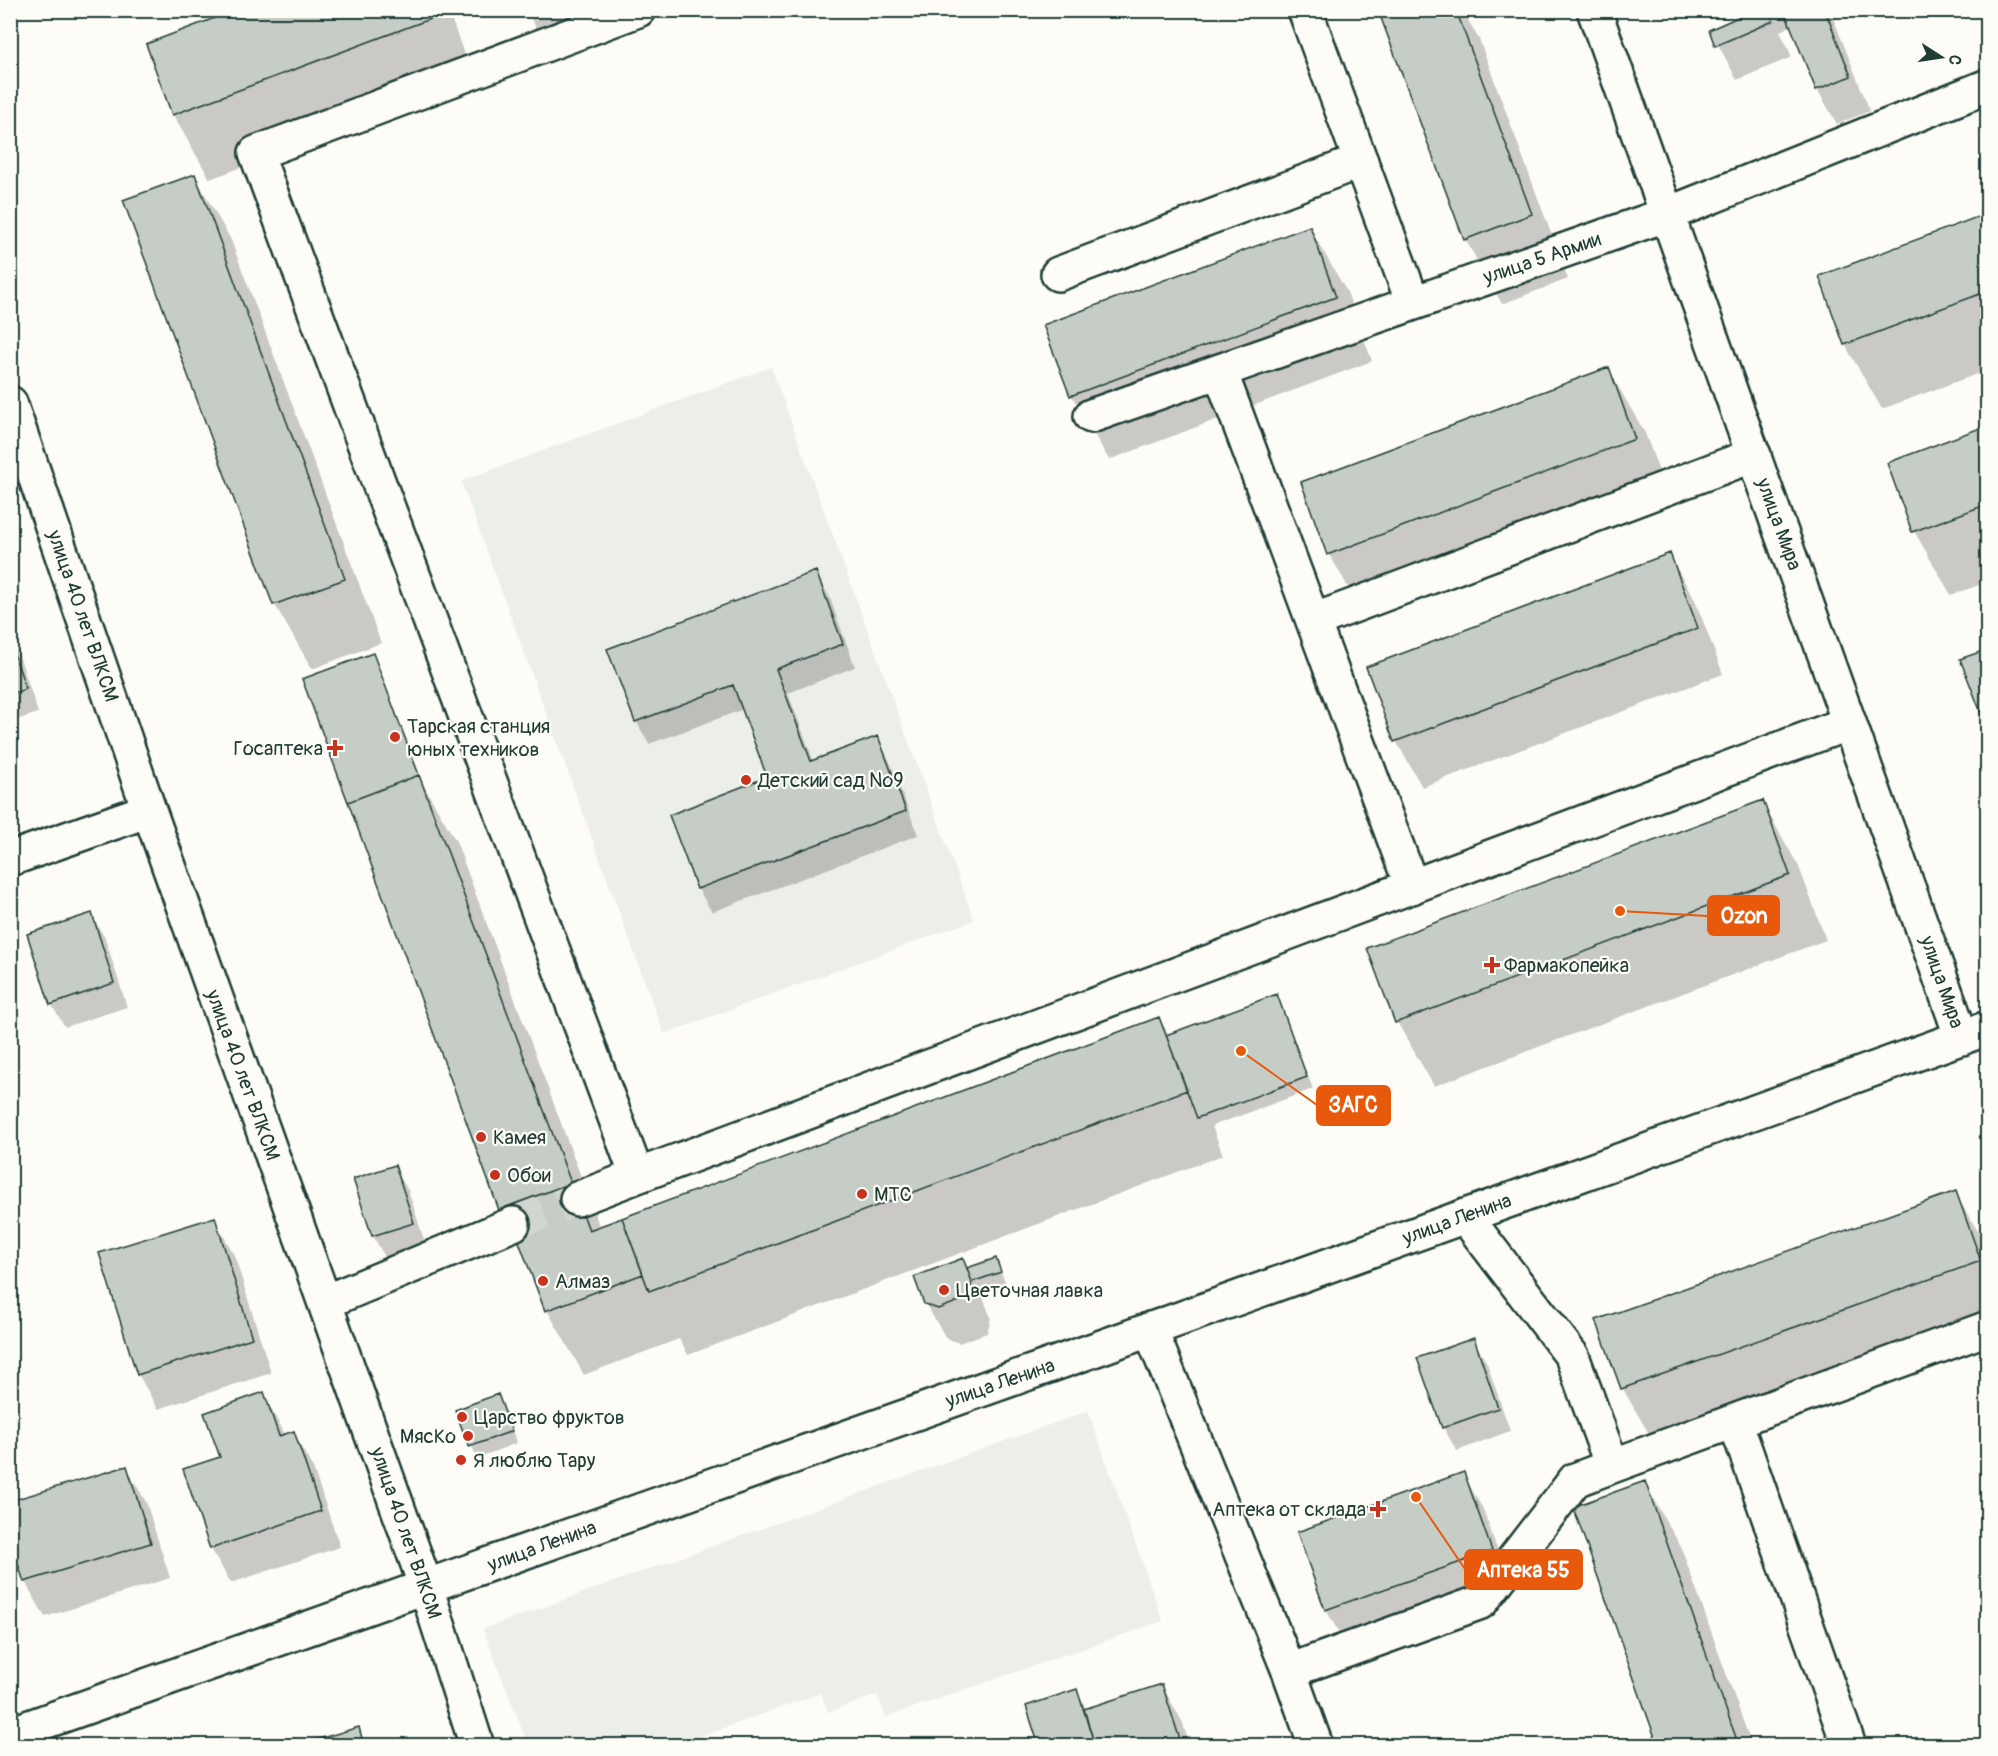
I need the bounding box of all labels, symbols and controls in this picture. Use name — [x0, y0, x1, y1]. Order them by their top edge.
north arrow — [1911, 27, 1971, 87]
text: С — [1944, 53, 1966, 67]
street label: улица 5 Армии — [1479, 226, 1604, 290]
street label: улица Мира — [1750, 474, 1807, 573]
street label: улица 40 лет ВЛКСМ — [42, 526, 124, 705]
place label: Тарская станция юных техников — [407, 714, 550, 762]
marker: Тарская станция юных техников — [388, 730, 402, 744]
place label: Госаптека — [234, 736, 323, 761]
marker: Госаптека — [328, 741, 342, 755]
place label: Детский сад №9 — [757, 768, 904, 793]
marker: Детский сад №9 — [739, 773, 753, 787]
callout: Ozon — [1708, 896, 1779, 935]
text: Ozon — [1720, 903, 1768, 930]
street label: улица Мира — [1914, 932, 1969, 1032]
place label: Фармакопейка — [1504, 953, 1629, 978]
marker: Фармакопейка — [1485, 958, 1499, 972]
street label: улица 40 лет ВЛКСМ — [200, 985, 286, 1164]
callout: ЗАГС — [1317, 1086, 1390, 1125]
text: ЗАГС — [1328, 1092, 1378, 1119]
place label: Камея — [493, 1125, 546, 1150]
marker: Камея — [474, 1130, 488, 1144]
place label: Обои — [507, 1163, 551, 1188]
marker: Обои — [488, 1168, 502, 1182]
place label: МТС — [874, 1182, 912, 1207]
marker: МТС — [855, 1187, 869, 1201]
street label: улица Ленина — [1398, 1188, 1515, 1251]
place label: Алмаз — [555, 1269, 611, 1294]
marker: Алмаз — [536, 1274, 550, 1288]
place label: Цветочная лавка — [956, 1278, 1103, 1303]
marker: Цветочная лавка — [937, 1283, 951, 1297]
street label: улица Ленина — [941, 1353, 1058, 1414]
place label: Царство фруктов — [474, 1405, 625, 1430]
marker: Царство фруктов — [455, 1410, 469, 1424]
place label: МясКо — [400, 1424, 456, 1449]
marker: МясКо — [461, 1429, 475, 1443]
street label: улица 40 лет ВЛКСМ — [365, 1443, 447, 1622]
place label: Я люблю Тару — [473, 1448, 596, 1473]
marker: Я люблю Тару — [454, 1453, 468, 1467]
place label: Аптека от склада — [1212, 1497, 1366, 1522]
marker: Аптека от склада — [1371, 1502, 1385, 1516]
street label: улица Ленина — [483, 1515, 600, 1578]
callout: Аптека 55 — [1465, 1550, 1582, 1589]
text: Аптека 55 — [1476, 1557, 1570, 1584]

